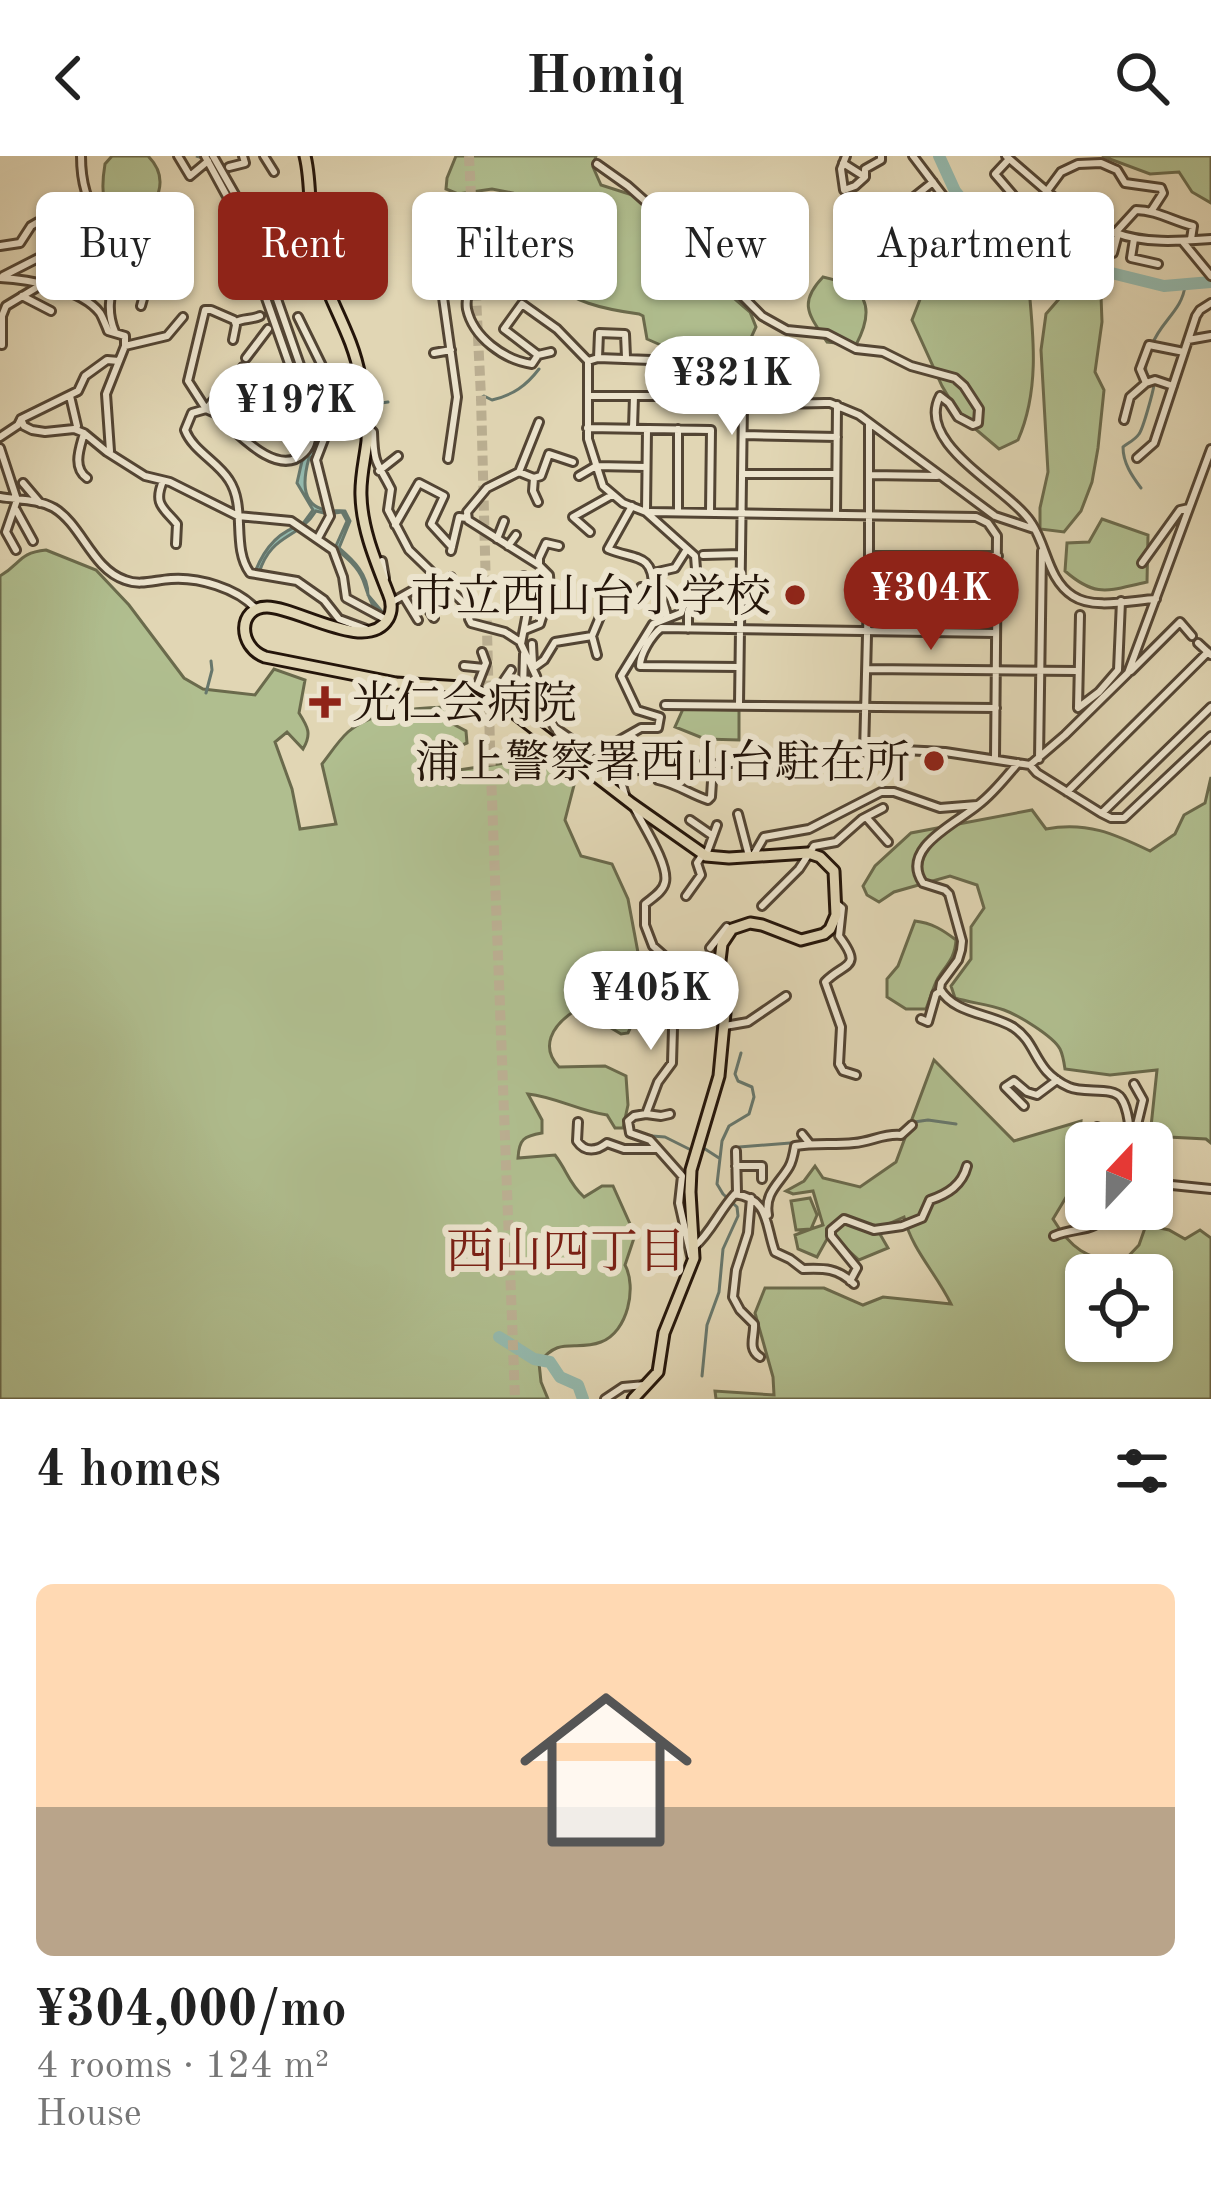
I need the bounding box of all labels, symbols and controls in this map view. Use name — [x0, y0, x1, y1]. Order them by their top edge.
icon: back — [36, 45, 102, 111]
icon: search — [1109, 45, 1175, 111]
text: Homiq — [526, 51, 685, 105]
chip: Buy — [36, 192, 194, 300]
chip: Rent — [218, 192, 388, 300]
chip: Filters — [412, 192, 617, 300]
chip: New — [641, 192, 809, 300]
chip: Apartment — [833, 192, 1114, 300]
pin: ¥321K — [648, 336, 816, 438]
text: ¥321K — [672, 355, 792, 394]
pin: ¥197K — [212, 363, 380, 465]
text: ¥197K — [236, 382, 356, 421]
pin: ¥304K — [847, 551, 1015, 653]
text: ¥304K — [871, 570, 991, 609]
place label: 市立西山台小学校 — [411, 572, 771, 622]
marker: 市立西山台小学校 — [782, 582, 808, 608]
place label: 光仁会病院 — [352, 680, 577, 729]
marker: 光仁会病院 — [309, 686, 341, 718]
place label: 浦上警察署西山台駐在所 — [415, 738, 910, 788]
marker: 浦上警察署西山台駐在所 — [921, 748, 947, 774]
pin: ¥405K — [567, 951, 735, 1053]
text: ¥405K — [591, 970, 711, 1009]
north arrow — [1065, 1122, 1173, 1230]
map controls — [1065, 1122, 1173, 1362]
district label: 西山四丁目 — [446, 1227, 686, 1278]
button: locate — [1065, 1254, 1173, 1362]
icon: filters — [1109, 1438, 1175, 1504]
text: 4 homes — [36, 1446, 221, 1497]
icon: home — [498, 1662, 714, 1878]
text: ¥304,000/mo — [36, 1986, 347, 2037]
text: 4 rooms · 124 m² — [36, 2047, 329, 2086]
text: House — [36, 2095, 142, 2134]

